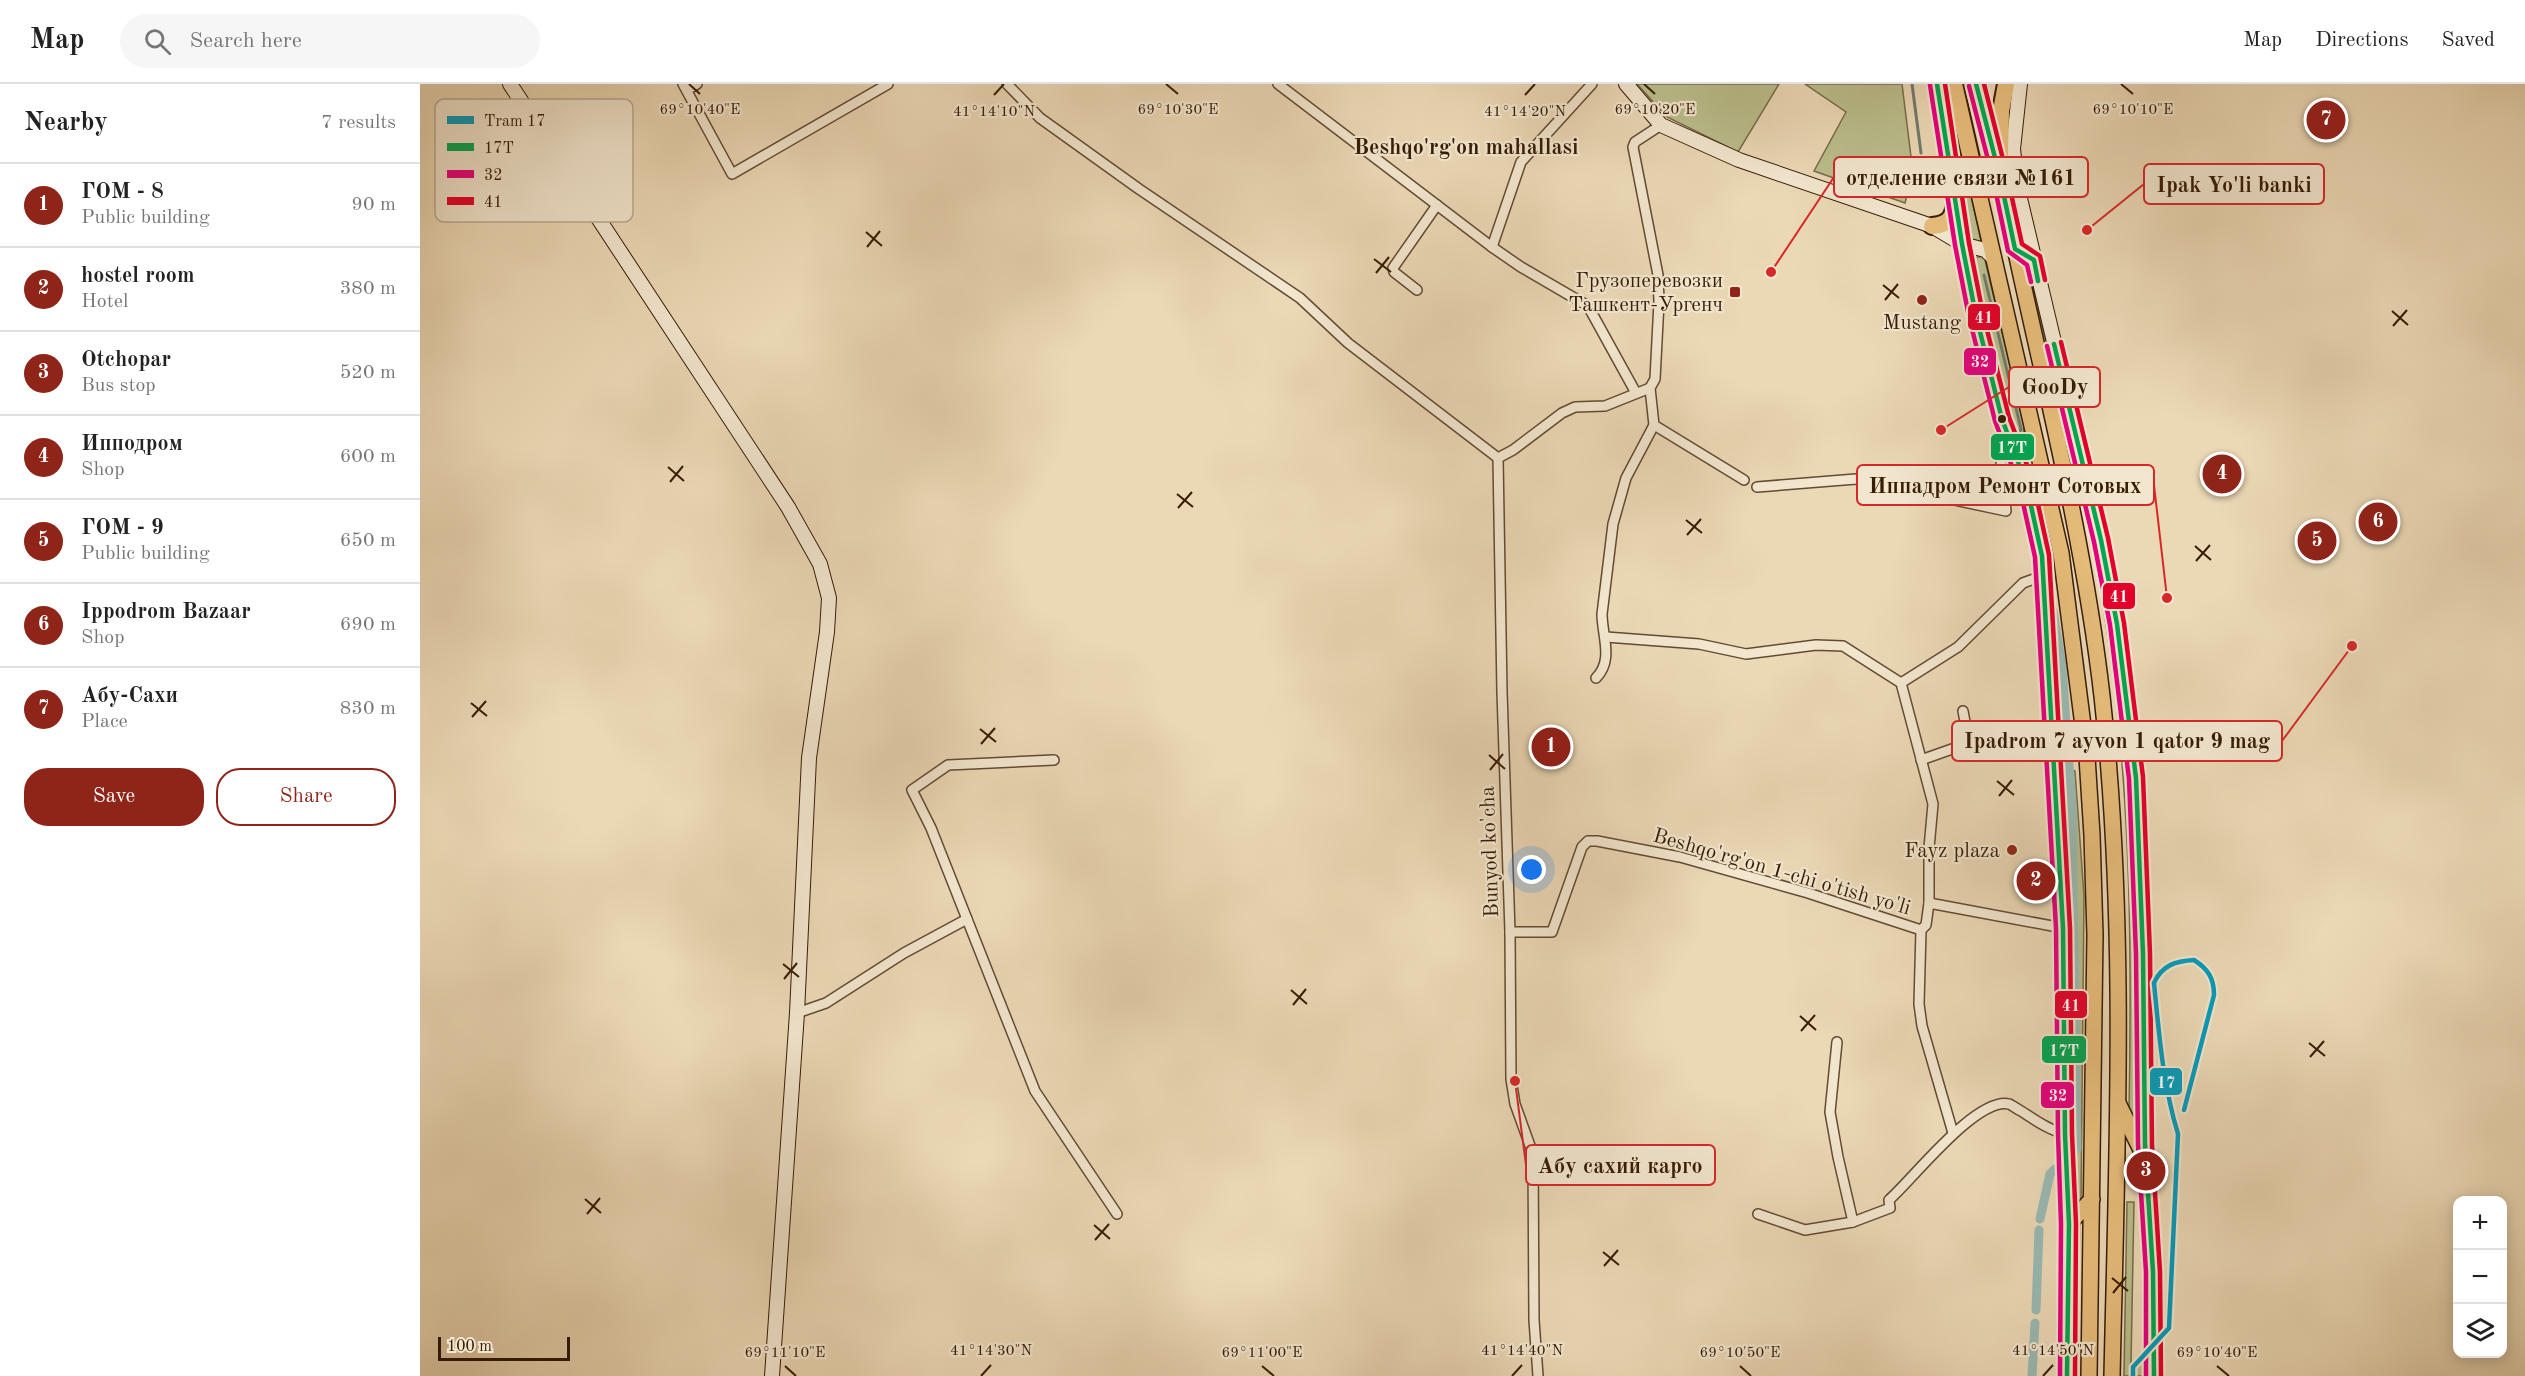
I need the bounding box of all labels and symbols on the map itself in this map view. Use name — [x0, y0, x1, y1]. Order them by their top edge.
pin: 7 — [2306, 98, 2346, 142]
legend — [435, 99, 633, 222]
text: 69°10'40"E — [660, 103, 740, 118]
text: 69°10'30"E — [1138, 103, 1218, 118]
text: 69°10'20"E — [1615, 103, 1695, 118]
text: 69°10'10"E — [2093, 103, 2173, 118]
text: 41°14'10"N — [953, 105, 1035, 120]
text: 41°14'20"N — [1484, 105, 1566, 120]
text: Tram 17 — [484, 114, 546, 130]
district label: Beshqo'rg'on mahallasi — [1353, 137, 1579, 159]
text: 17T — [484, 141, 514, 157]
callout: отделение связи №161 — [1834, 157, 2088, 197]
callout: Ipak Yo'li banki — [2144, 164, 2324, 204]
text: 32 — [484, 168, 503, 184]
text: отделение связи №161 — [1846, 168, 2076, 190]
text: Ipak Yo'li banki — [2156, 175, 2312, 197]
text: 41 — [484, 195, 503, 211]
place label: Грузоперевозки Ташкент-Ургенч — [1568, 271, 1723, 316]
marker: Грузоперевозки Ташкент-Ургенч — [1728, 285, 1742, 299]
marker: Mustang — [1915, 293, 1929, 307]
line badge: 41 — [1967, 303, 2001, 331]
text: 41 — [1975, 311, 1993, 327]
place label: Mustang — [1883, 313, 1962, 334]
line badge: 32 — [1963, 347, 1997, 376]
text: 32 — [1971, 355, 1989, 371]
callout: GooDy — [2009, 367, 2100, 407]
text: GooDy — [2022, 377, 2088, 399]
unlabelled marker — [1996, 413, 2008, 425]
line badge: 17T — [1990, 433, 2035, 461]
text: 17T — [1997, 441, 2027, 457]
pin: 4 — [2202, 452, 2242, 496]
callout: Иппадром Ремонт Сотовых — [1857, 465, 2154, 505]
text: Иппадром Ремонт Сотовых — [1868, 476, 2142, 498]
pin: 6 — [2358, 500, 2398, 544]
pin: 5 — [2298, 518, 2336, 564]
line badge: 41 — [2102, 582, 2136, 610]
text: 41 — [2110, 590, 2128, 606]
callout: Ipadrom 7 ayvon 1 qator 9 mag — [1952, 721, 2282, 761]
pin: 1 — [1532, 724, 1570, 770]
text: Ipadrom 7 ayvon 1 qator 9 mag — [1964, 731, 2270, 753]
street label: Bunyod ko'cha — [1478, 786, 1503, 918]
street label: Beshqo'rg'on 1-chi o'tish yo'li — [1650, 826, 1913, 919]
place label: Fayz plaza — [1904, 841, 2000, 862]
marker: Fayz plaza — [2005, 843, 2019, 857]
your location — [1517, 855, 1546, 884]
pin: 2 — [2016, 858, 2056, 904]
line badge: 41 — [2054, 990, 2088, 1019]
text: 41 — [2062, 999, 2080, 1015]
line badge: 17T — [2041, 1035, 2087, 1064]
text: 17T — [2049, 1044, 2079, 1060]
line badge: 17 — [2149, 1067, 2183, 1096]
text: 17 — [2157, 1076, 2175, 1092]
line badge: 32 — [2040, 1081, 2075, 1109]
text: 32 — [2049, 1089, 2067, 1105]
callout: Абу сахий карго — [1526, 1145, 1715, 1185]
pin: 3 — [2126, 1148, 2166, 1194]
text: Абу сахий карго — [1538, 1156, 1702, 1178]
scale bar — [438, 1334, 570, 1362]
text: 41°14'30"N — [950, 1344, 1032, 1359]
text: 41°14'40"N — [1481, 1344, 1563, 1359]
text: 41°14'50"N — [2012, 1344, 2094, 1359]
text: 69°11'10"E — [745, 1346, 825, 1361]
text: 69°11'00"E — [1222, 1346, 1302, 1361]
text: 69°10'50"E — [1700, 1346, 1780, 1361]
text: 69°10'40"E — [2177, 1346, 2257, 1361]

